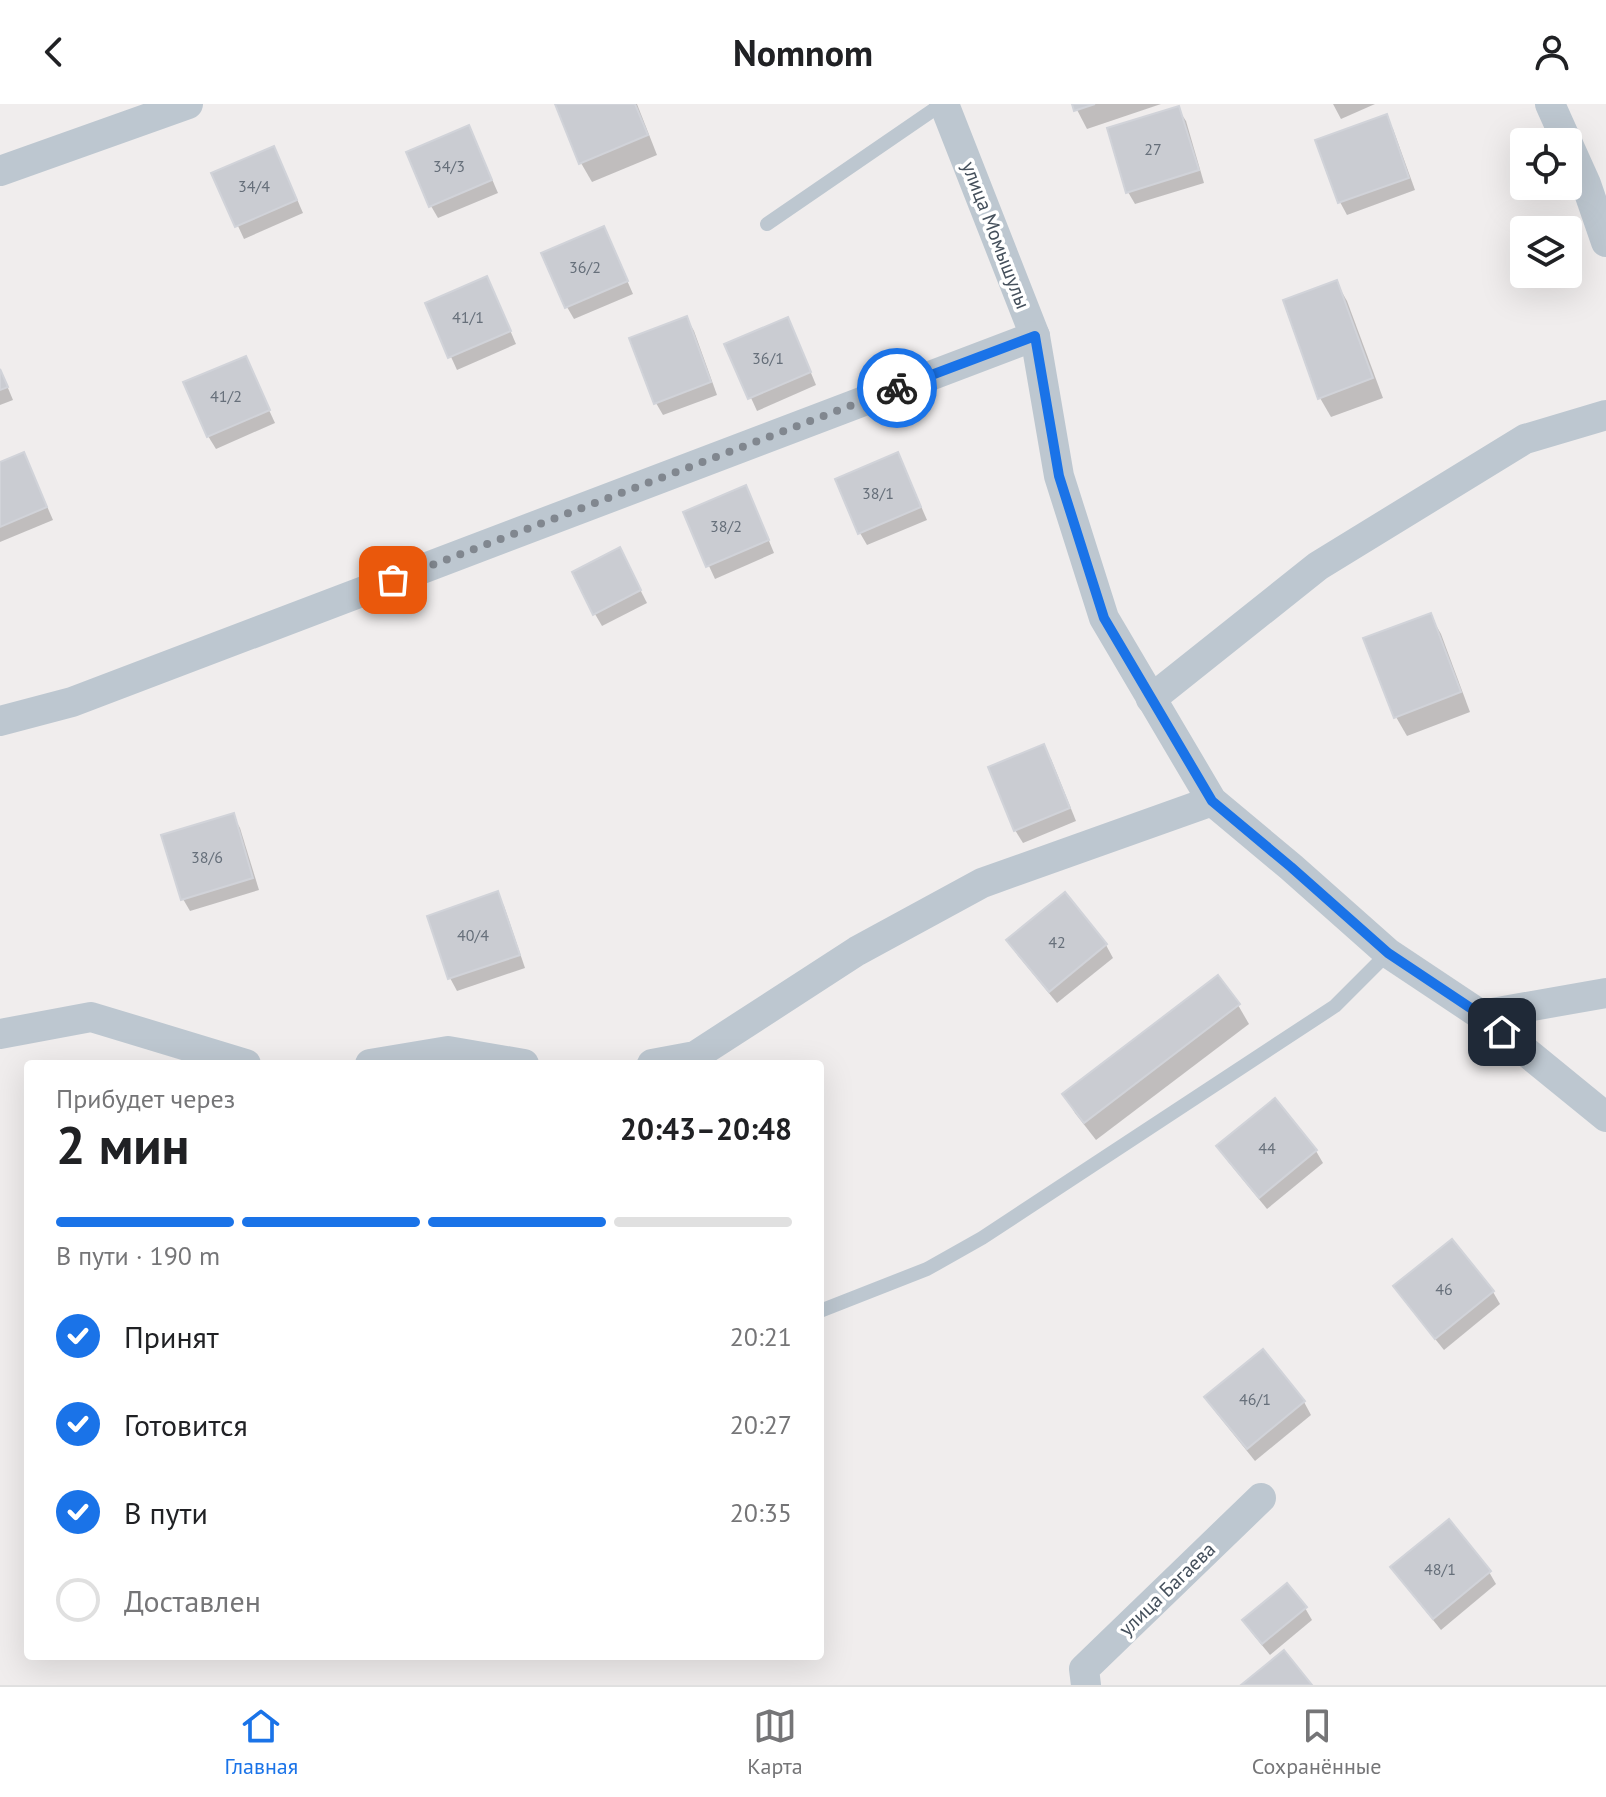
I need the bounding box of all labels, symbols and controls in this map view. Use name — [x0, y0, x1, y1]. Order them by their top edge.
text: Nomnom — [733, 29, 873, 76]
icon: back — [32, 30, 76, 74]
icon: person — [1530, 30, 1574, 74]
map controls — [1510, 128, 1582, 288]
button: locate — [1510, 128, 1582, 200]
house number: 27 — [1144, 139, 1162, 159]
house number: 34/3 — [433, 156, 465, 176]
street label: улица Момышулы — [956, 158, 1036, 312]
house number: 34/4 — [238, 176, 270, 196]
button: layers — [1510, 216, 1582, 288]
house number: 36/2 — [569, 257, 601, 277]
house number: 41/1 — [452, 307, 484, 327]
house number: 36/1 — [752, 348, 784, 368]
courier — [857, 348, 937, 428]
icon: bike — [875, 366, 919, 410]
house number: 41/2 — [210, 386, 242, 406]
house number: 38/1 — [862, 483, 894, 503]
house number: 38/2 — [710, 516, 742, 536]
pin — [359, 546, 427, 614]
icon: bag — [371, 558, 415, 602]
house number: 38/6 — [191, 847, 223, 867]
house number: 40/4 — [457, 925, 489, 945]
house number: 42 — [1048, 932, 1066, 952]
pin — [1468, 998, 1536, 1066]
icon: home — [1480, 1010, 1524, 1054]
text: Прибудет через — [56, 1082, 235, 1115]
text: 20:43–20:48 — [620, 1109, 792, 1148]
text: 2 мин — [56, 1111, 190, 1178]
house number: 44 — [1258, 1138, 1276, 1158]
text: В пути · 190 m — [56, 1239, 220, 1272]
house number: 46 — [1435, 1279, 1453, 1299]
icon: check — [56, 1314, 100, 1358]
text: Принят — [124, 1317, 219, 1356]
text: 20:21 — [730, 1320, 792, 1353]
house number: 46/1 — [1239, 1389, 1271, 1409]
icon: check — [56, 1402, 100, 1446]
text: Готовится — [124, 1405, 248, 1444]
text: 20:27 — [730, 1408, 792, 1441]
icon: check — [56, 1490, 100, 1534]
text: В пути — [124, 1493, 208, 1532]
text: 20:35 — [730, 1496, 792, 1529]
street label: улица Багаева — [1113, 1536, 1221, 1642]
house number: 48/1 — [1424, 1559, 1456, 1579]
text: Доставлен — [124, 1581, 261, 1620]
tab: Главная — [225, 1704, 298, 1780]
tab: Карта — [747, 1704, 803, 1780]
tab: Сохранённые — [1252, 1704, 1381, 1780]

